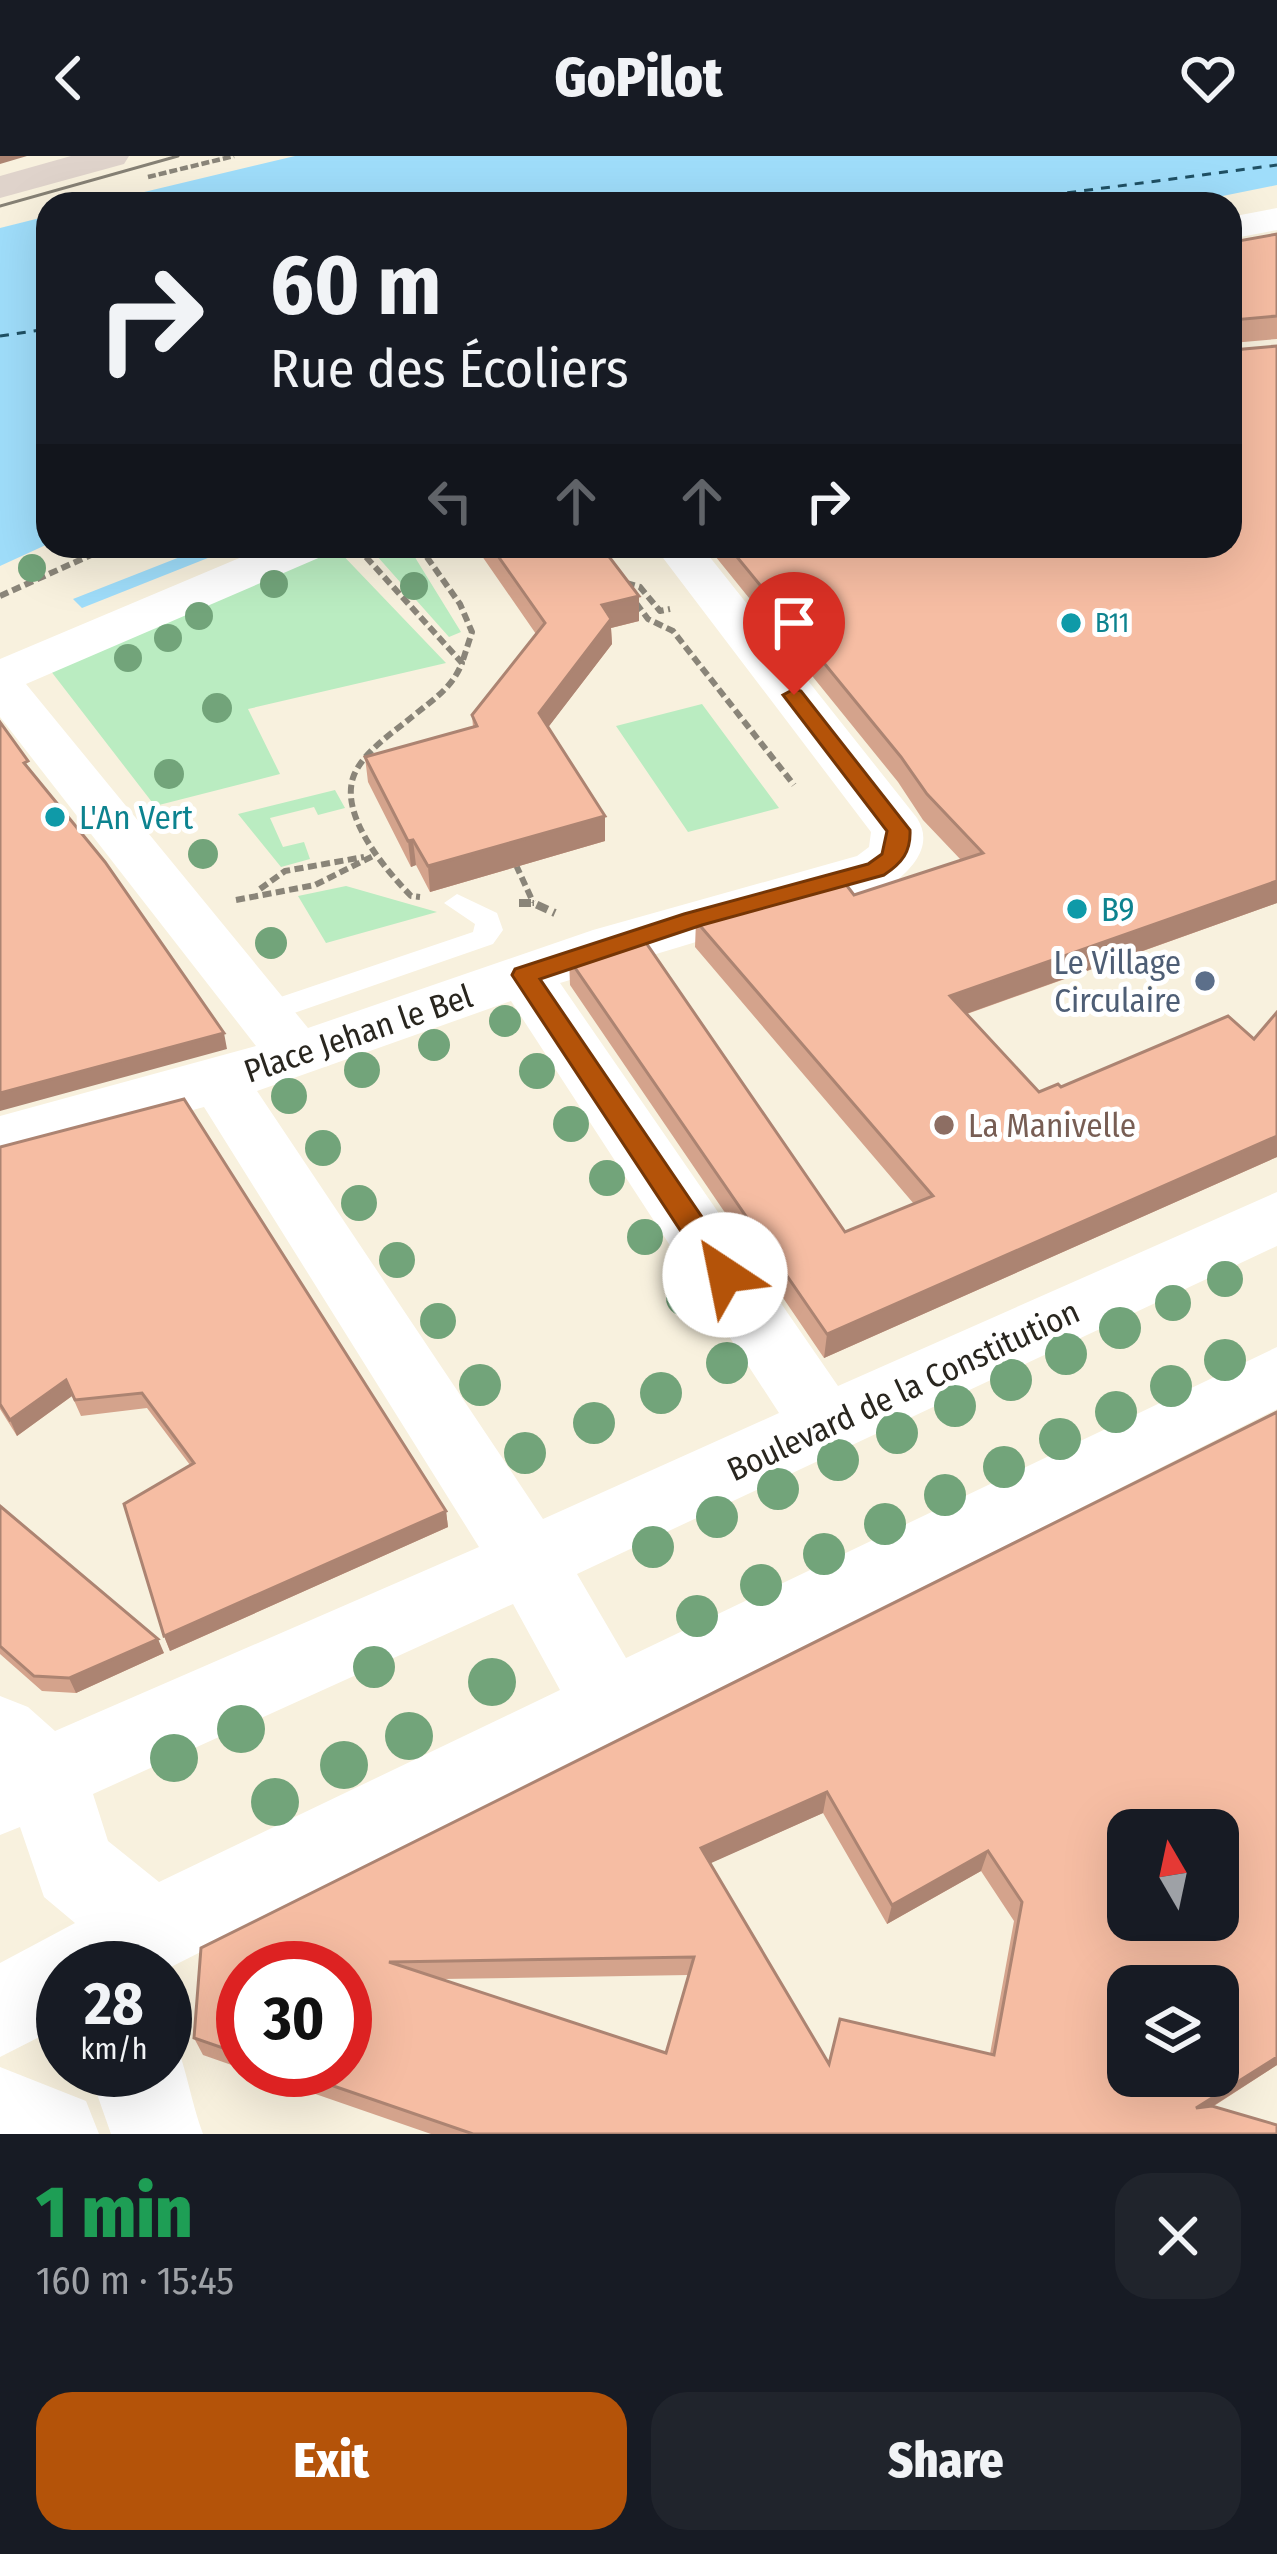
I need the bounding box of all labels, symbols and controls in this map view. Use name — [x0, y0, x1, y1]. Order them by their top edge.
icon: back — [36, 45, 102, 111]
icon: heart — [1175, 45, 1241, 111]
text: GoPilot — [555, 46, 722, 110]
text: 60 m — [270, 235, 441, 336]
icon: right — [72, 240, 228, 396]
text: Rue des Écoliers — [270, 337, 629, 401]
icon: left — [417, 468, 483, 534]
icon: ahead — [543, 468, 609, 534]
icon: ahead — [669, 468, 735, 534]
icon: right — [795, 468, 861, 534]
pin — [743, 572, 845, 695]
icon: arrive — [761, 590, 827, 656]
place label: B11 — [1095, 607, 1129, 639]
marker: B11 — [1058, 610, 1084, 636]
place label: L'An Vert — [79, 798, 193, 838]
marker: L'An Vert — [42, 804, 68, 830]
place label: B9 — [1101, 890, 1134, 930]
marker: B9 — [1064, 896, 1090, 922]
place label: Le Village Circulaire — [1054, 943, 1181, 1021]
marker: Le Village Circulaire — [1192, 968, 1218, 994]
street label: Place Jehan le Bel — [239, 976, 478, 1092]
place label: La Manivelle — [968, 1106, 1136, 1146]
marker: La Manivelle — [931, 1112, 957, 1138]
position arrow — [662, 1212, 788, 1338]
street label: Boulevard de la Constitution — [721, 1292, 1086, 1490]
north arrow — [1107, 1809, 1239, 1941]
map controls — [1107, 1809, 1239, 2097]
speed limit sign: 30 — [216, 1941, 372, 2097]
button: layers — [1107, 1965, 1239, 2097]
text: 28 — [84, 1968, 144, 2040]
text: km/h — [81, 2031, 147, 2067]
text: 1 min — [36, 2170, 193, 2256]
button: close — [1115, 2173, 1241, 2299]
text: 160 m · 15:45 — [36, 2258, 234, 2304]
button: Exit — [36, 2392, 627, 2530]
button: Share — [651, 2392, 1241, 2530]

